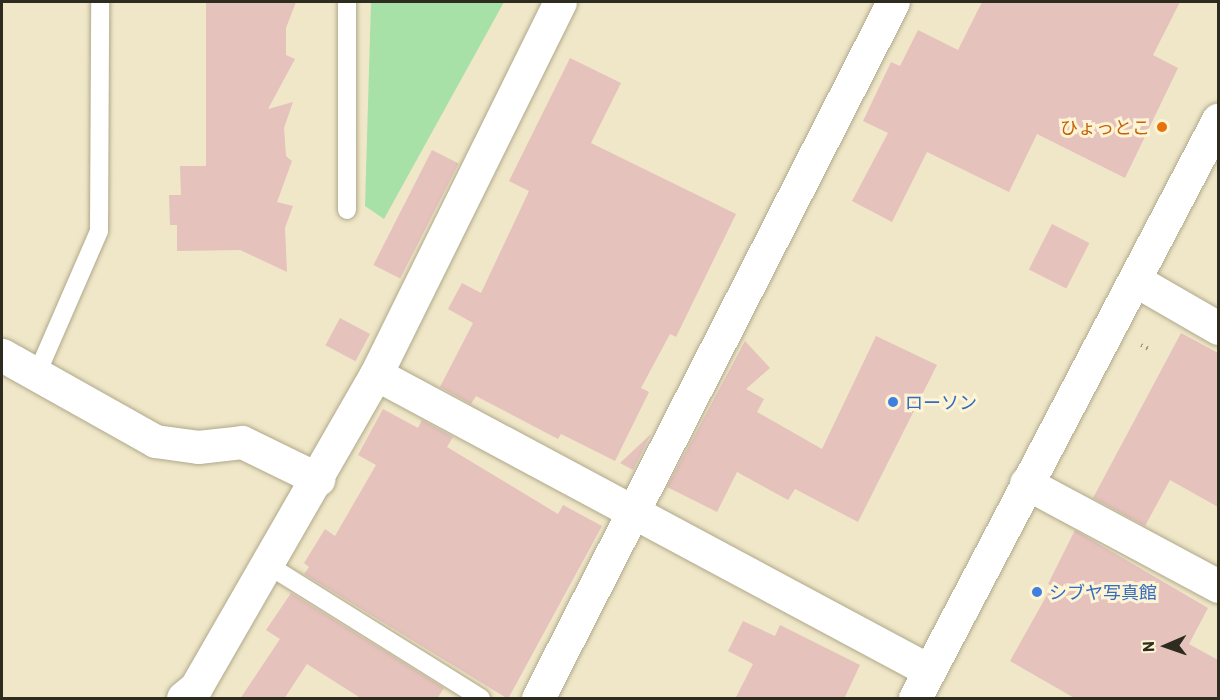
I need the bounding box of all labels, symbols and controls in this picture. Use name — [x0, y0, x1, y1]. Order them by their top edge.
place label: ひょっとこ — [1060, 116, 1150, 138]
marker: ひょっとこ — [1155, 120, 1169, 134]
place label: ローソン — [905, 391, 977, 413]
marker: ローソン — [886, 395, 900, 409]
place label: シブヤ写真館 — [1049, 581, 1157, 603]
marker: シブヤ写真館 — [1030, 585, 1044, 599]
north arrow — [1136, 616, 1196, 676]
text: N — [1138, 641, 1157, 652]

